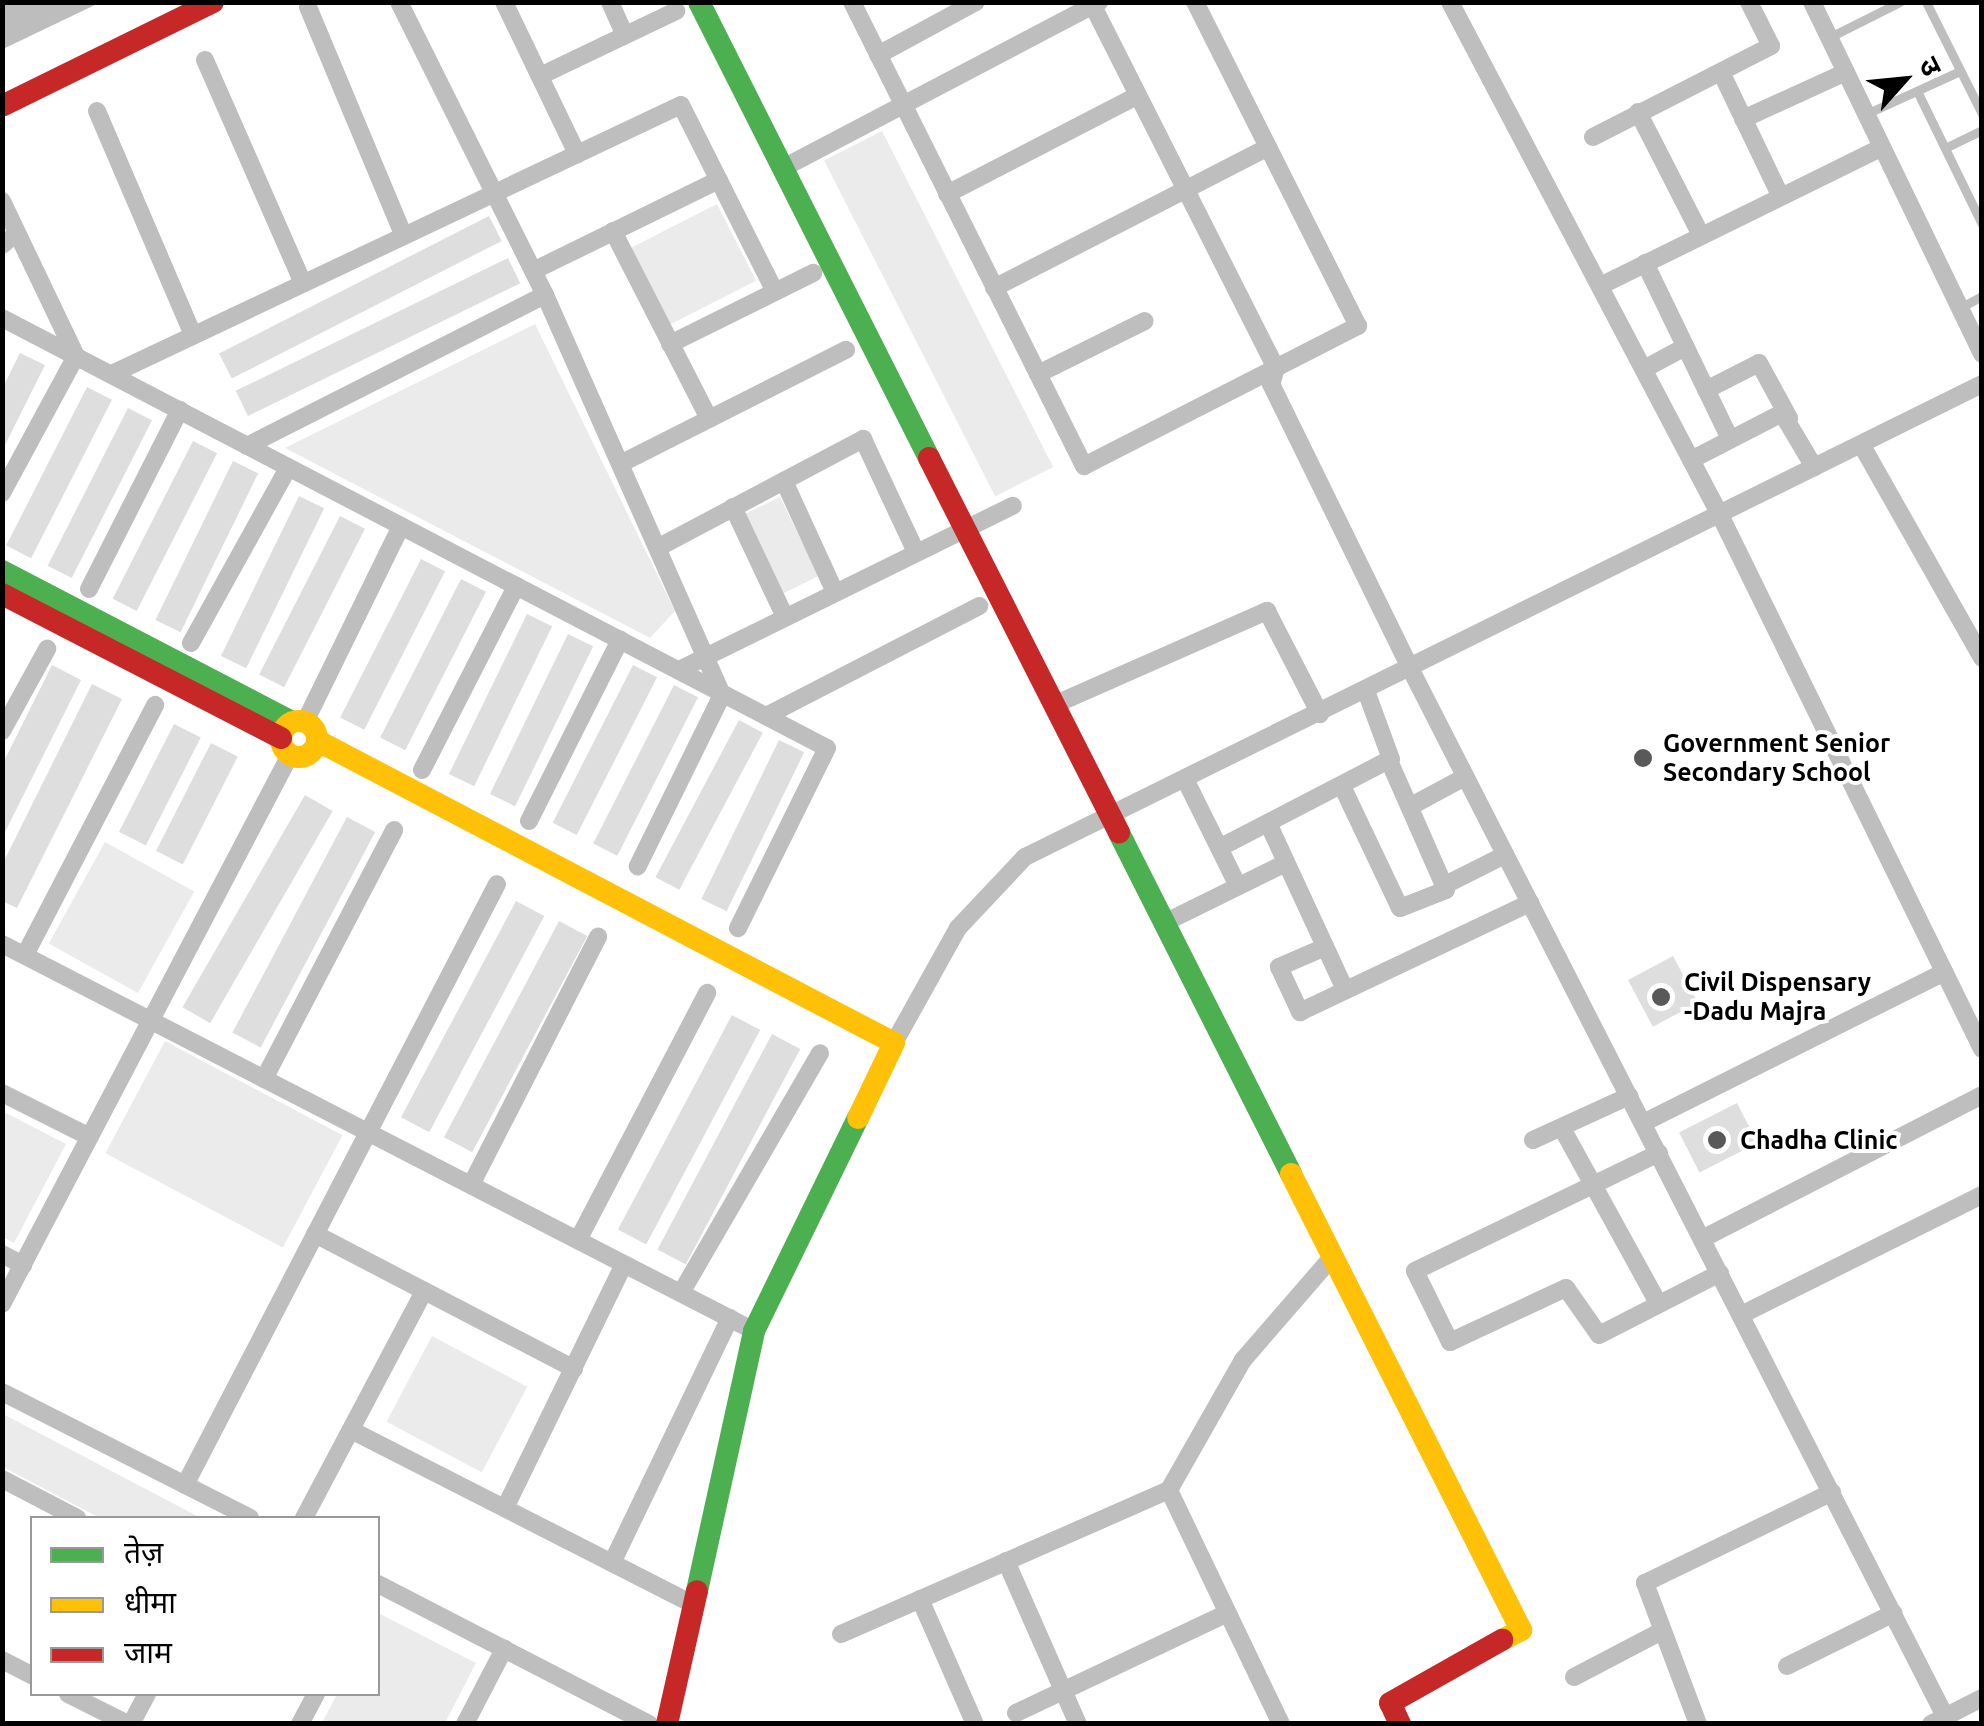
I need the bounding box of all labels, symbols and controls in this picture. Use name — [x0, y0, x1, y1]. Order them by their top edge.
north arrow — [1854, 30, 1954, 130]
text: उ — [1914, 52, 1949, 80]
place label: Government Senior Secondary School — [1663, 729, 1890, 788]
marker: Government Senior Secondary School — [1632, 747, 1654, 769]
place label: Civil Dispensary -Dadu Majra — [1684, 968, 1871, 1027]
marker: Civil Dispensary -Dadu Majra — [1648, 984, 1674, 1010]
place label: Chadha Clinic — [1740, 1125, 1898, 1155]
marker: Chadha Clinic — [1704, 1127, 1730, 1153]
legend — [30, 1516, 380, 1696]
text: तेज़ — [124, 1535, 163, 1569]
text: धीमा — [124, 1585, 176, 1619]
text: जाम — [124, 1635, 172, 1669]

